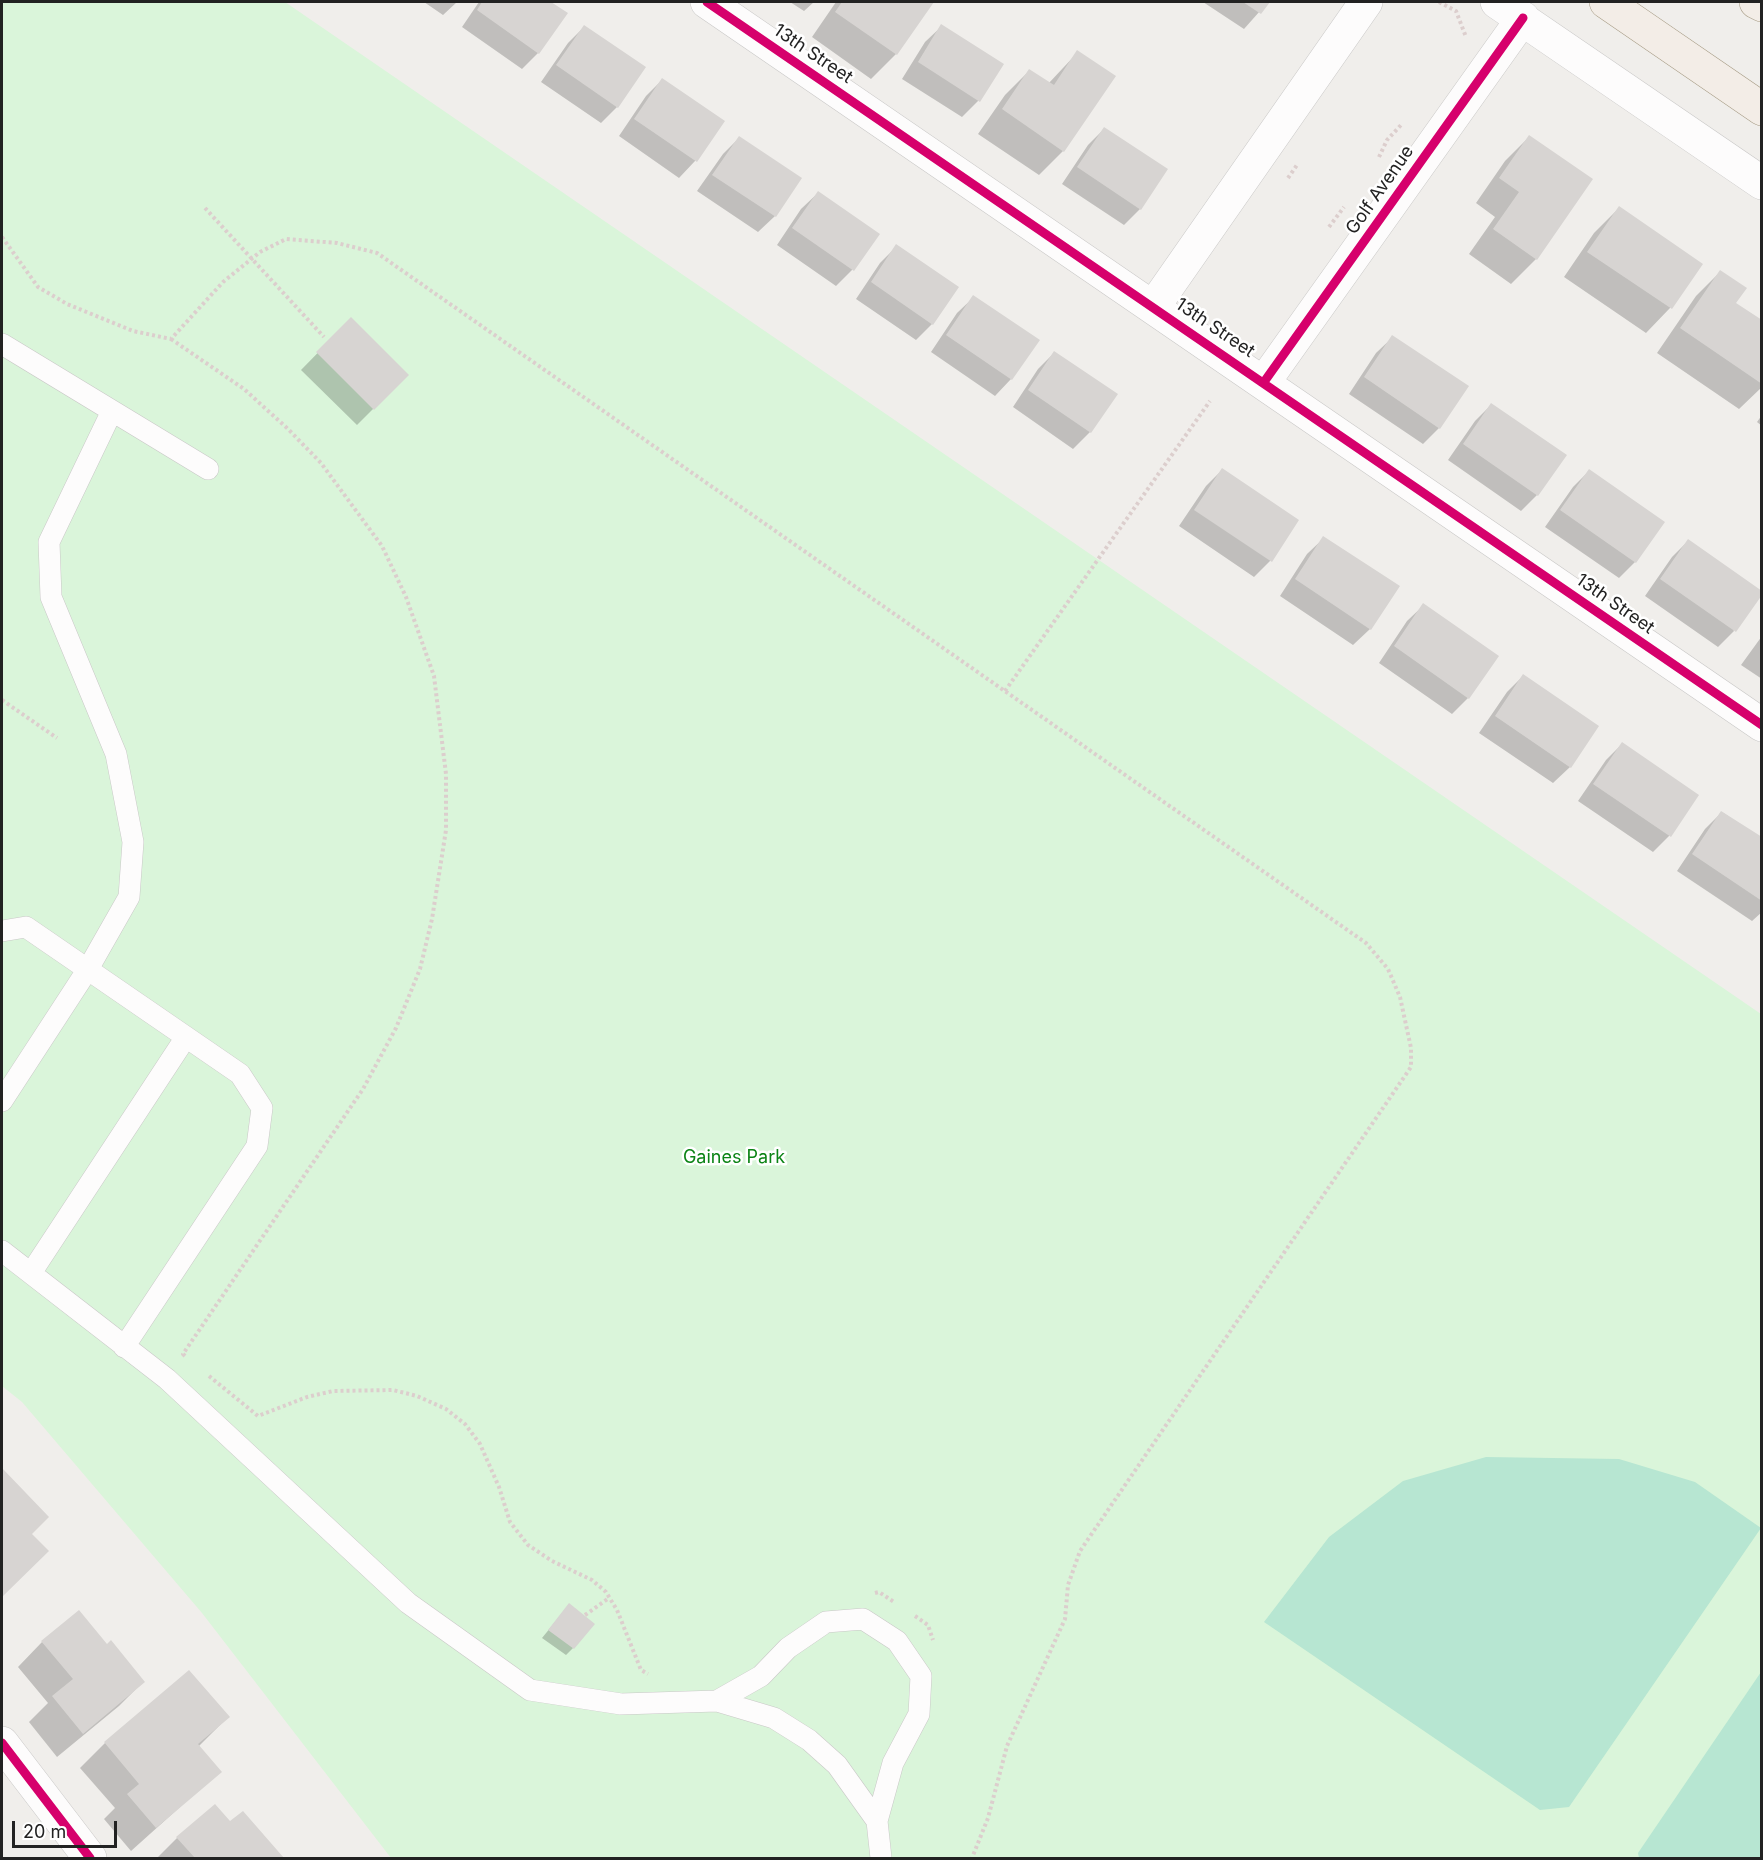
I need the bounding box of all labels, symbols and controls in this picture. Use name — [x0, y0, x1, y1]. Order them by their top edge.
street label: 13th Street — [769, 20, 857, 88]
street label: Golf Avenue — [1341, 141, 1419, 239]
street label: 13th Street — [1171, 294, 1259, 362]
street label: 13th Street — [1572, 569, 1658, 639]
park label: Gaines Park — [683, 1147, 785, 1169]
scale bar — [15, 1809, 120, 1847]
text: 20 m — [23, 1821, 66, 1842]

